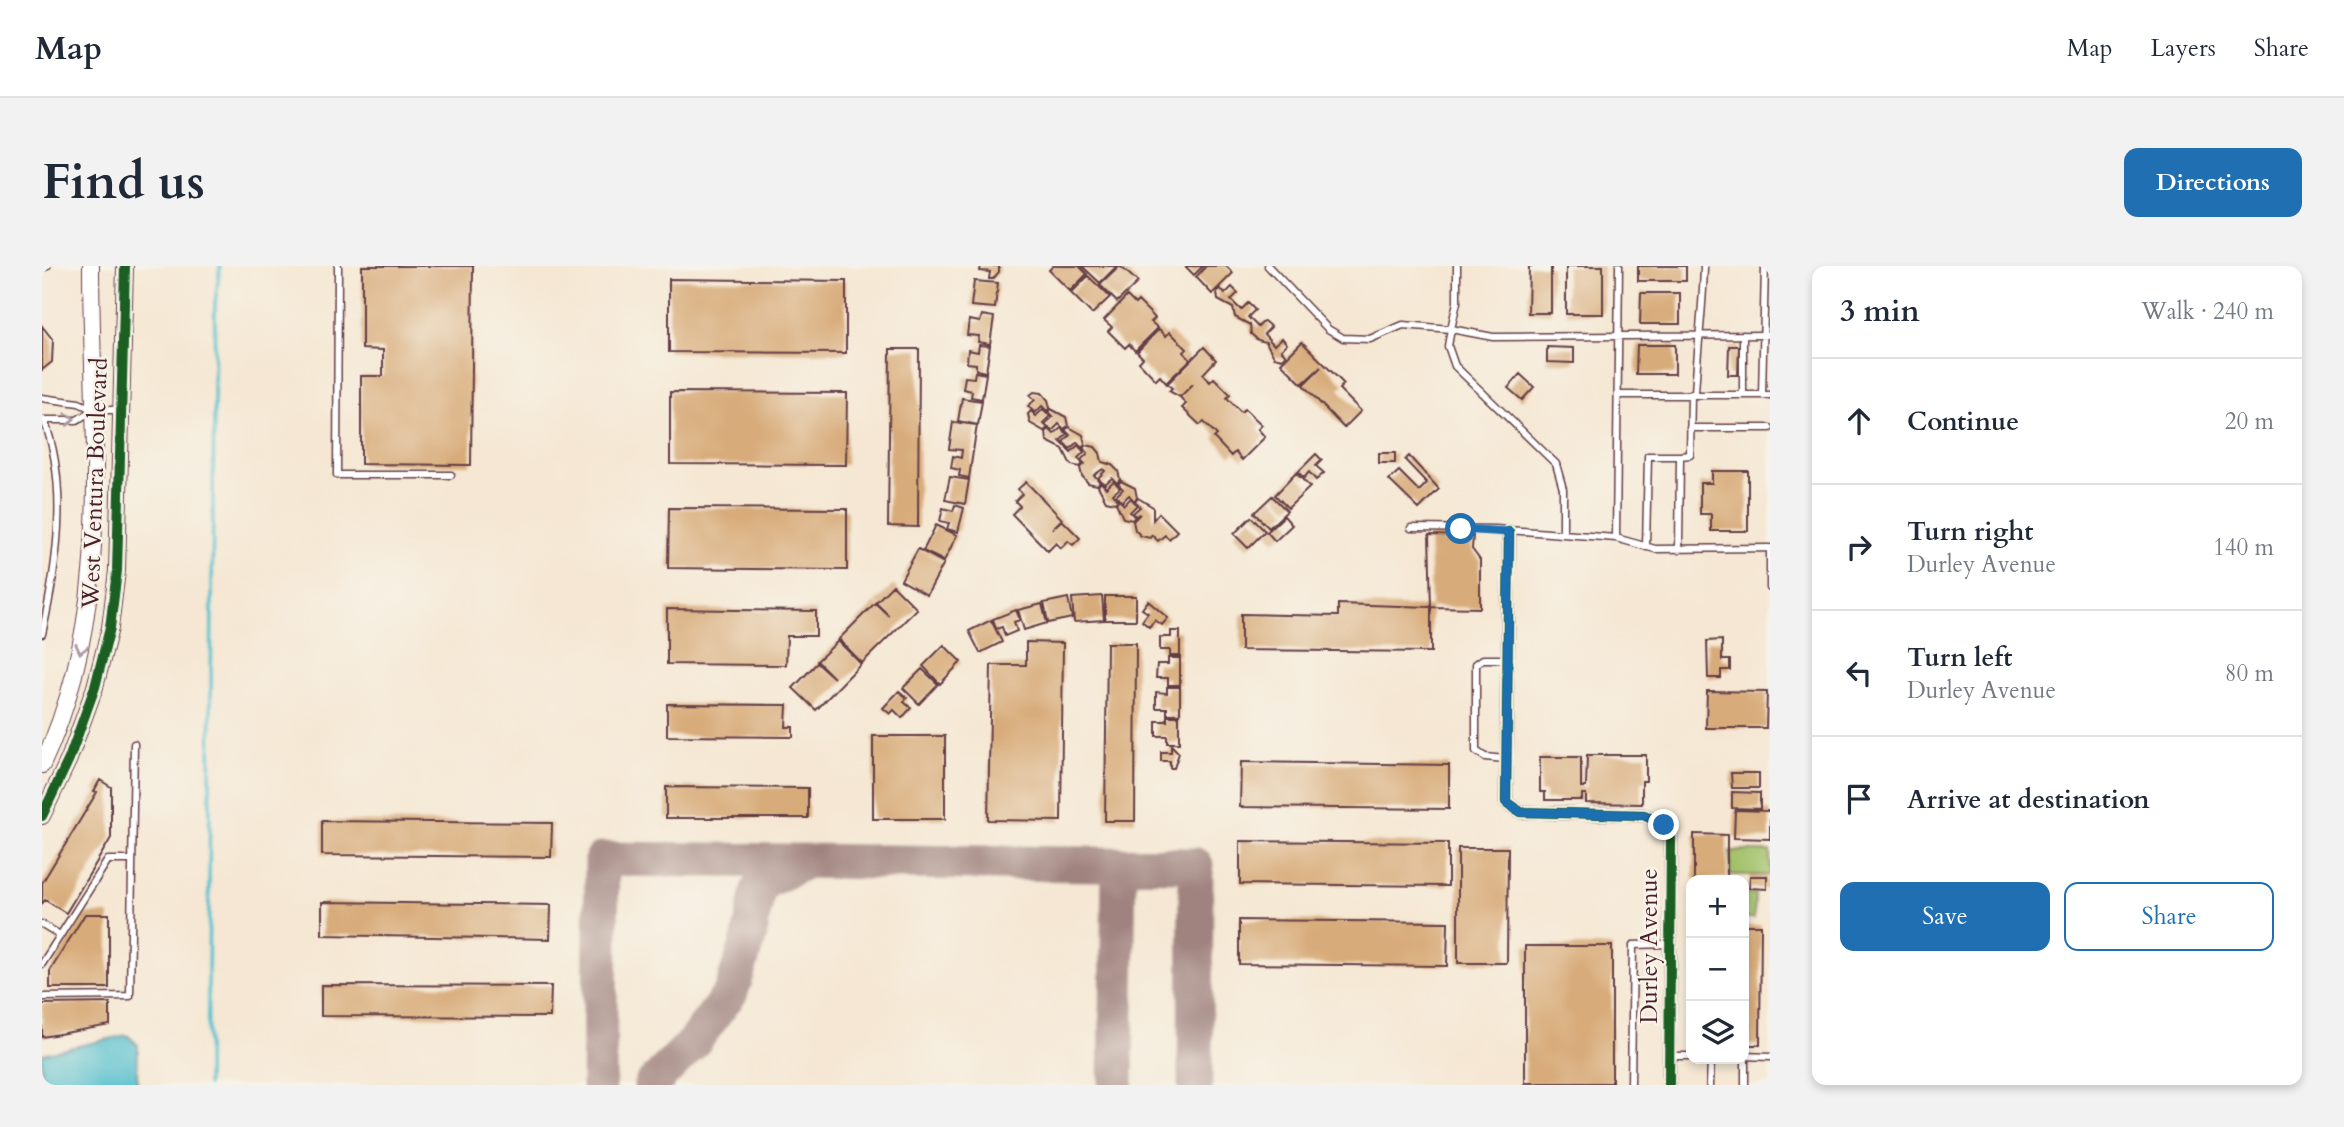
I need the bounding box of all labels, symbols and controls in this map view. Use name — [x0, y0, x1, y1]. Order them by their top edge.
text: Map — [35, 26, 102, 71]
text: Map — [2067, 32, 2113, 65]
text: Layers — [2151, 32, 2216, 65]
text: Share — [2254, 32, 2309, 65]
button: Directions — [2124, 148, 2302, 217]
text: Find us — [42, 149, 205, 216]
text: 3 min — [1840, 291, 1920, 332]
text: Walk · 240 m — [2141, 296, 2274, 327]
street label: West Ventura Boulevard — [74, 357, 116, 610]
icon: ahead — [1840, 402, 1878, 440]
text: Continue — [1907, 404, 2019, 439]
text: 20 m — [2225, 406, 2274, 437]
one-way arrow — [64, 412, 76, 427]
route start — [1445, 513, 1476, 544]
text: Turn right — [1907, 514, 2034, 549]
icon: right — [1840, 528, 1878, 566]
text: 140 m — [2213, 532, 2274, 563]
text: Durley Avenue — [1907, 549, 2056, 580]
text: Turn left — [1907, 640, 2012, 675]
one-way arrow — [75, 643, 89, 655]
icon: left — [1840, 654, 1878, 692]
text: 80 m — [2225, 658, 2274, 689]
text: Durley Avenue — [1907, 675, 2056, 706]
icon: arrive — [1840, 780, 1878, 818]
text: Arrive at destination — [1907, 782, 2150, 817]
route end — [1648, 809, 1679, 840]
street label: Durley Avenue — [1633, 868, 1666, 1024]
map controls — [1686, 875, 1749, 1064]
button: + — [1686, 875, 1749, 938]
button: Save — [1840, 882, 2050, 951]
button: Share — [2064, 882, 2274, 951]
button: − — [1686, 938, 1749, 1001]
button: layers — [1686, 1001, 1749, 1064]

